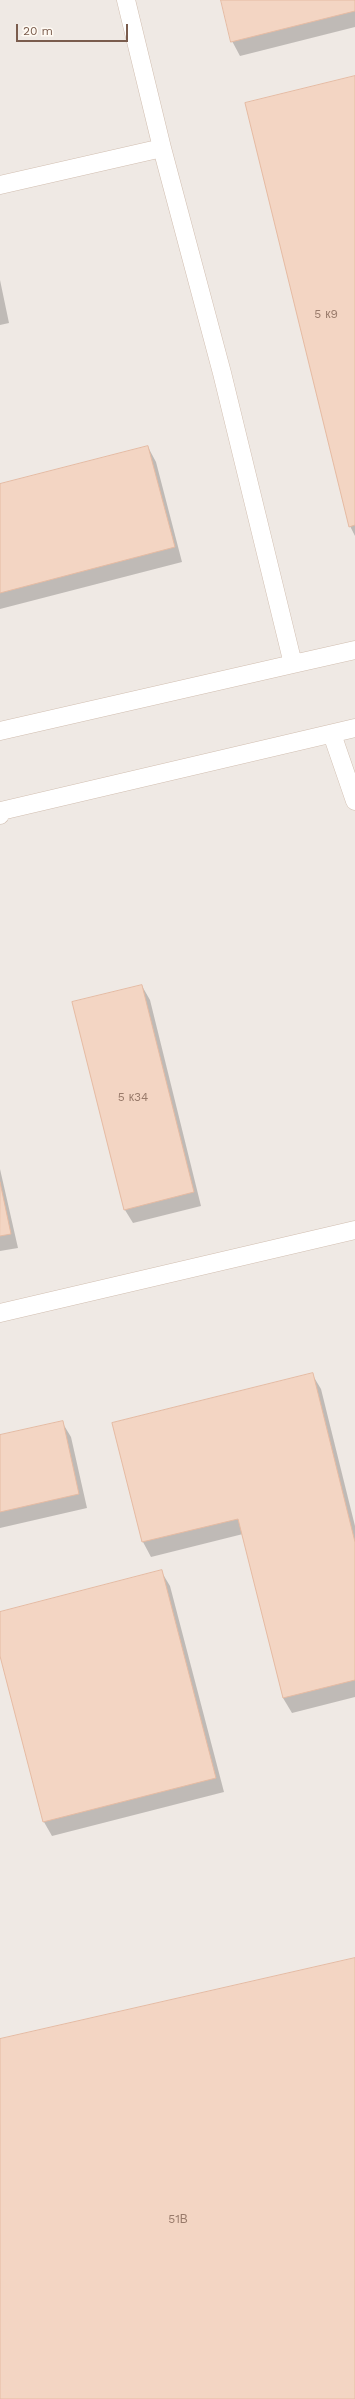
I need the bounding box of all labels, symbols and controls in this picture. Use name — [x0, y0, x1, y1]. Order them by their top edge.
scale bar — [18, 16, 130, 42]
text: 20 m — [23, 24, 53, 38]
house number: 5 к9 — [314, 307, 338, 321]
house number: 5 к34 — [118, 1090, 148, 1104]
house number: 51В — [168, 2212, 188, 2226]

